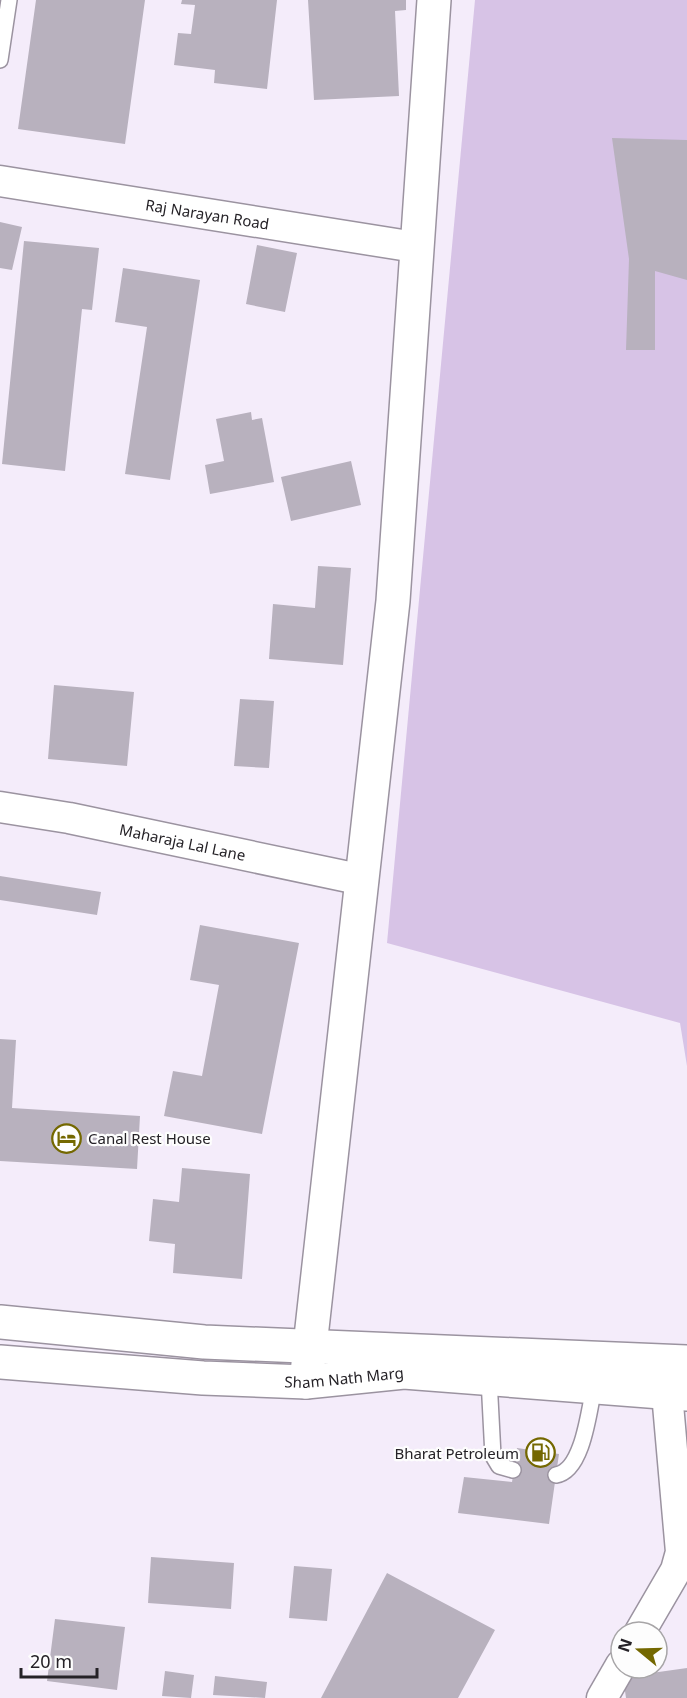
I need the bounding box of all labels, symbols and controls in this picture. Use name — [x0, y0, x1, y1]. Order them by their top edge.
street label: Raj Narayan Road — [144, 194, 271, 234]
street label: Maharaja Lal Lane — [118, 819, 248, 865]
hotel icon: Canal Rest House — [51, 1122, 83, 1154]
place label: Canal Rest House — [88, 1128, 211, 1148]
street label: Sham Nath Marg — [284, 1362, 405, 1392]
fuel station icon: Bharat Petroleum — [524, 1437, 556, 1469]
place label: Bharat Petroleum — [394, 1443, 519, 1463]
north arrow — [609, 1620, 669, 1680]
text: N — [612, 1635, 637, 1655]
scale bar — [21, 1641, 98, 1679]
text: 20 m — [30, 1649, 72, 1673]

